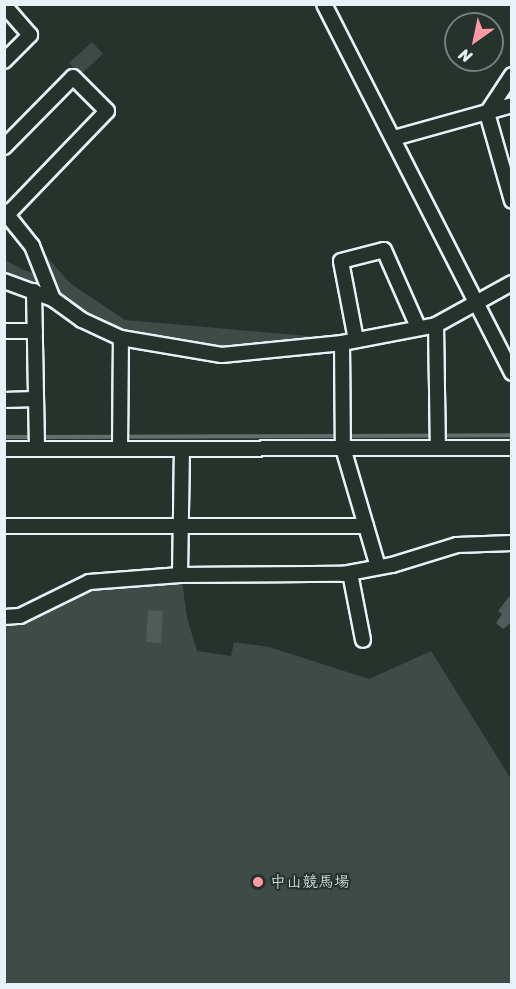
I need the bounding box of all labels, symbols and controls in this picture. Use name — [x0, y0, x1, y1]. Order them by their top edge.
north arrow — [444, 12, 504, 72]
text: N — [452, 41, 478, 71]
place label: 中山競馬場 — [270, 872, 350, 892]
marker: 中山競馬場 — [251, 875, 265, 889]

